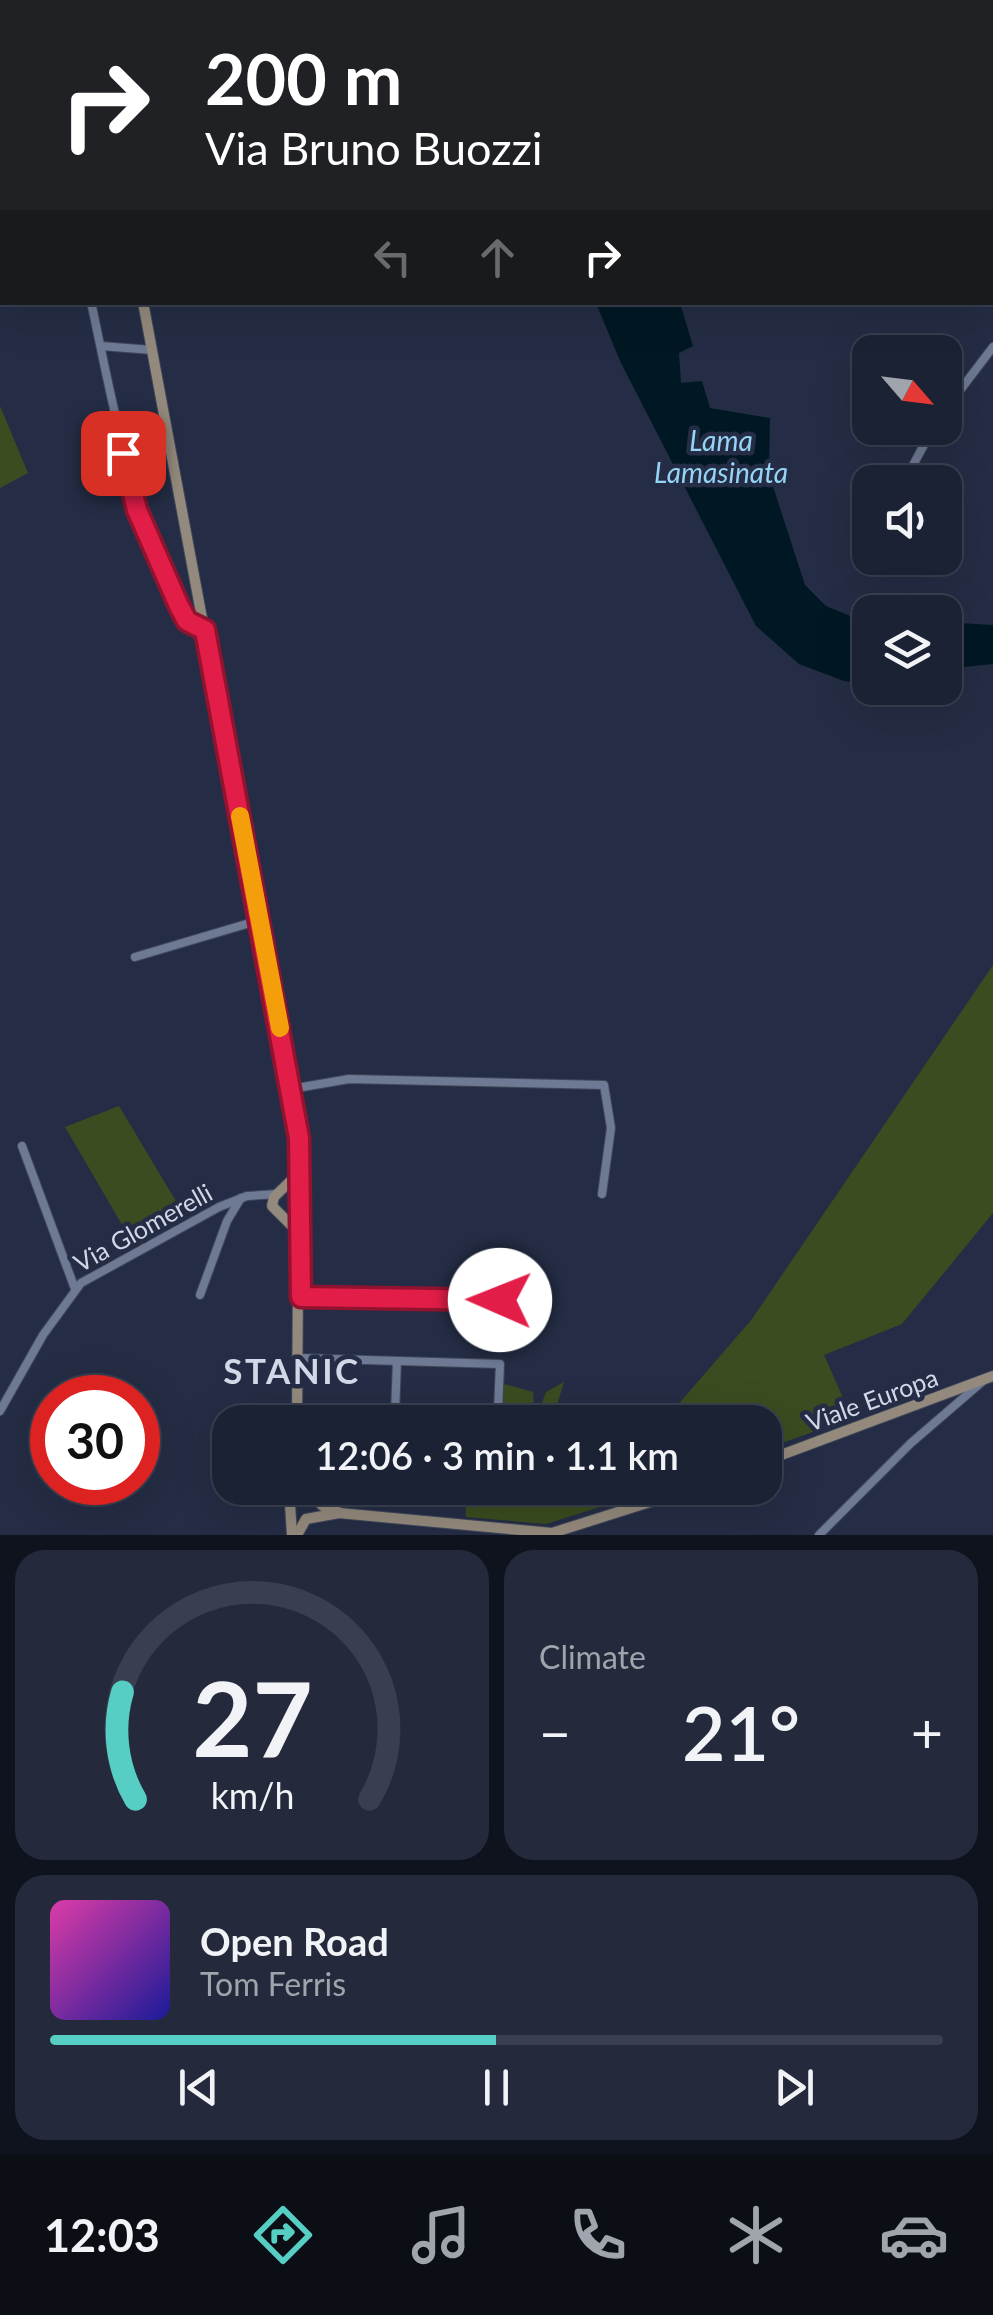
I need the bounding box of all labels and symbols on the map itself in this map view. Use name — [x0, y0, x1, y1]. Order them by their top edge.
north arrow — [852, 335, 962, 445]
pin — [81, 411, 166, 496]
water label: Lama Lamasinata — [654, 423, 788, 489]
street label: Via Glomerelli — [68, 1177, 217, 1277]
position arrow — [448, 1248, 552, 1352]
district label: STANIC — [223, 1349, 361, 1391]
street label: Viale Europa — [802, 1361, 942, 1437]
speed limit sign: 30 — [30, 1375, 160, 1505]

